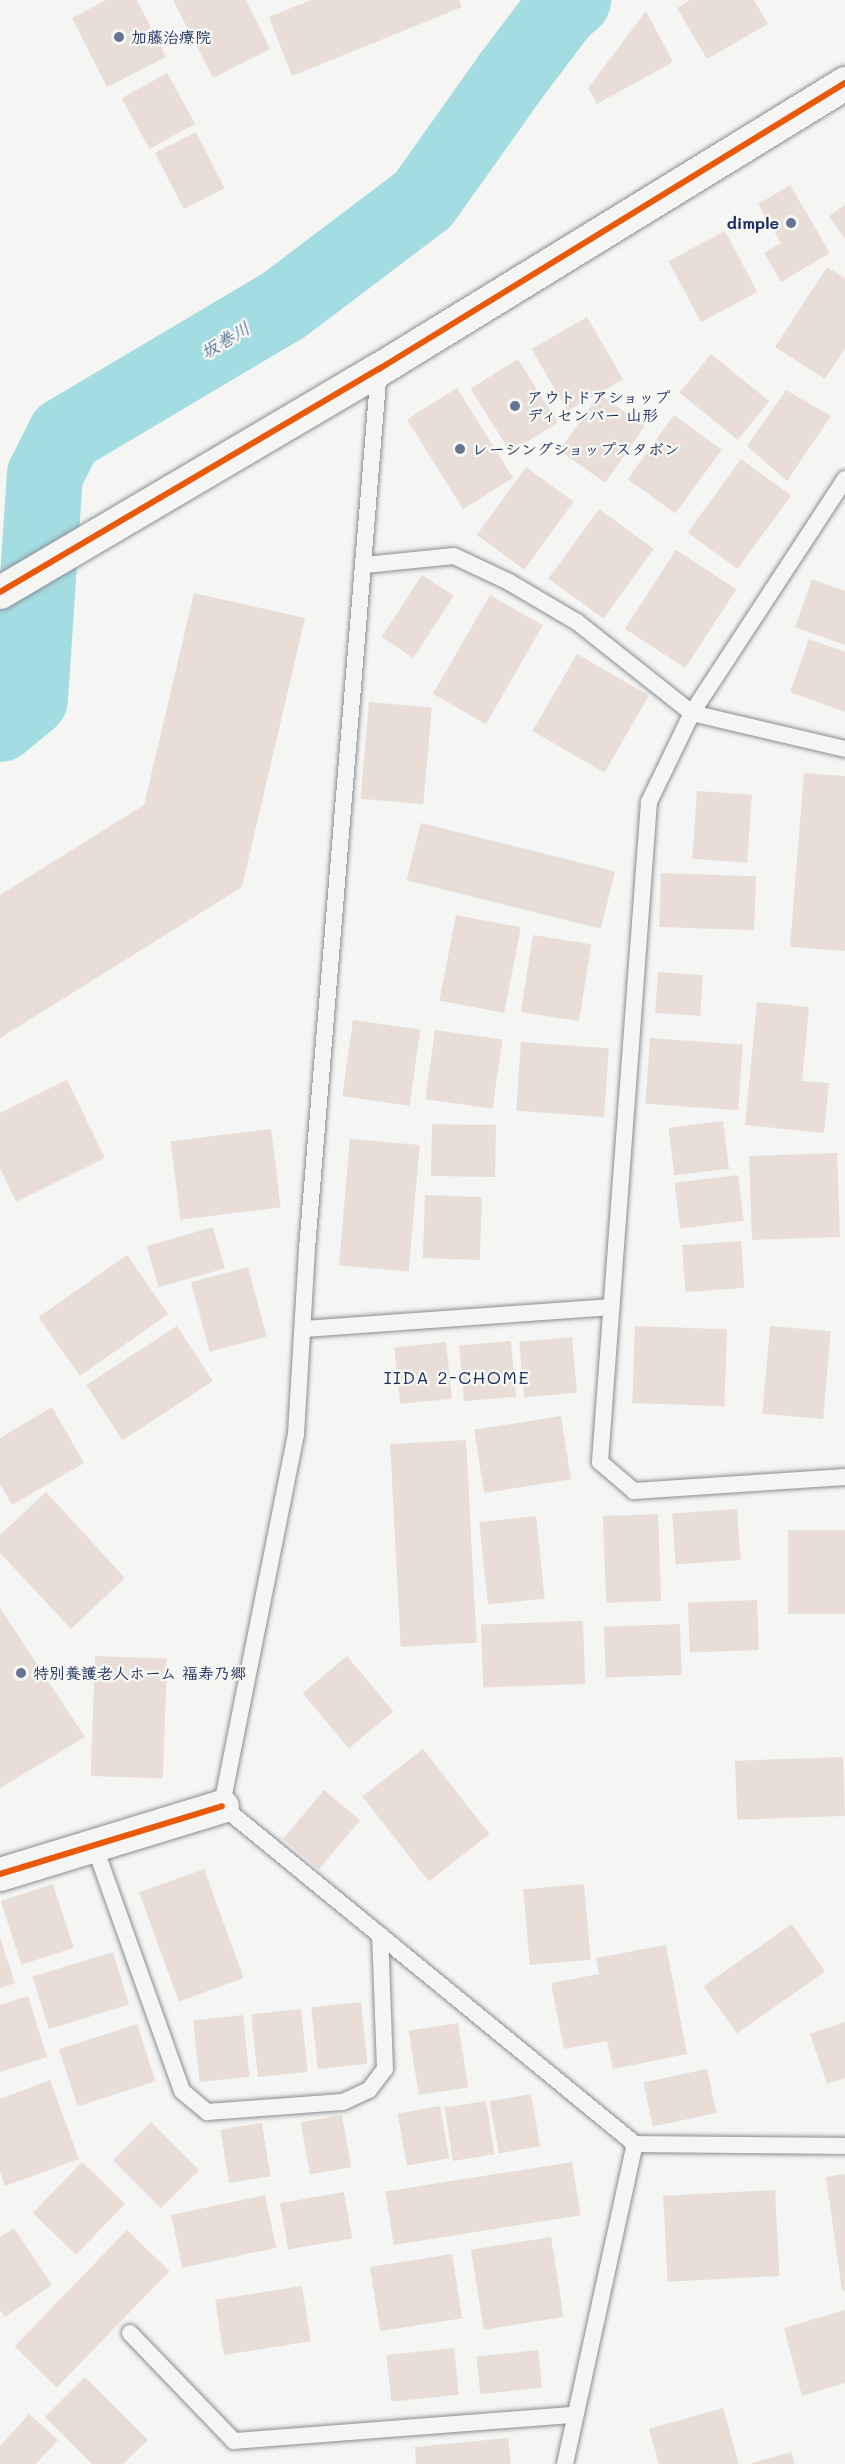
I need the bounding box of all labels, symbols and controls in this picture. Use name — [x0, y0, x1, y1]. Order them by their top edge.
place label: 加藤治療院 — [131, 27, 211, 47]
marker: 加藤治療院 — [112, 30, 126, 44]
place label: dimple — [727, 213, 779, 233]
marker: dimple — [784, 216, 798, 230]
water label: 坂巻川 — [196, 317, 254, 363]
place label: アウトドアショップ ディセンバー 山形 — [527, 387, 671, 425]
marker: アウトドアショップ ディセンバー 山形 — [508, 399, 522, 413]
place label: レーシングショップスタボン — [472, 439, 681, 459]
marker: レーシングショップスタボン — [453, 442, 467, 456]
district label: IIDA 2-CHOME — [384, 1366, 530, 1388]
place label: 特別養護老人ホーム 福寿乃郷 — [33, 1663, 247, 1683]
marker: 特別養護老人ホーム 福寿乃郷 — [14, 1666, 28, 1680]

